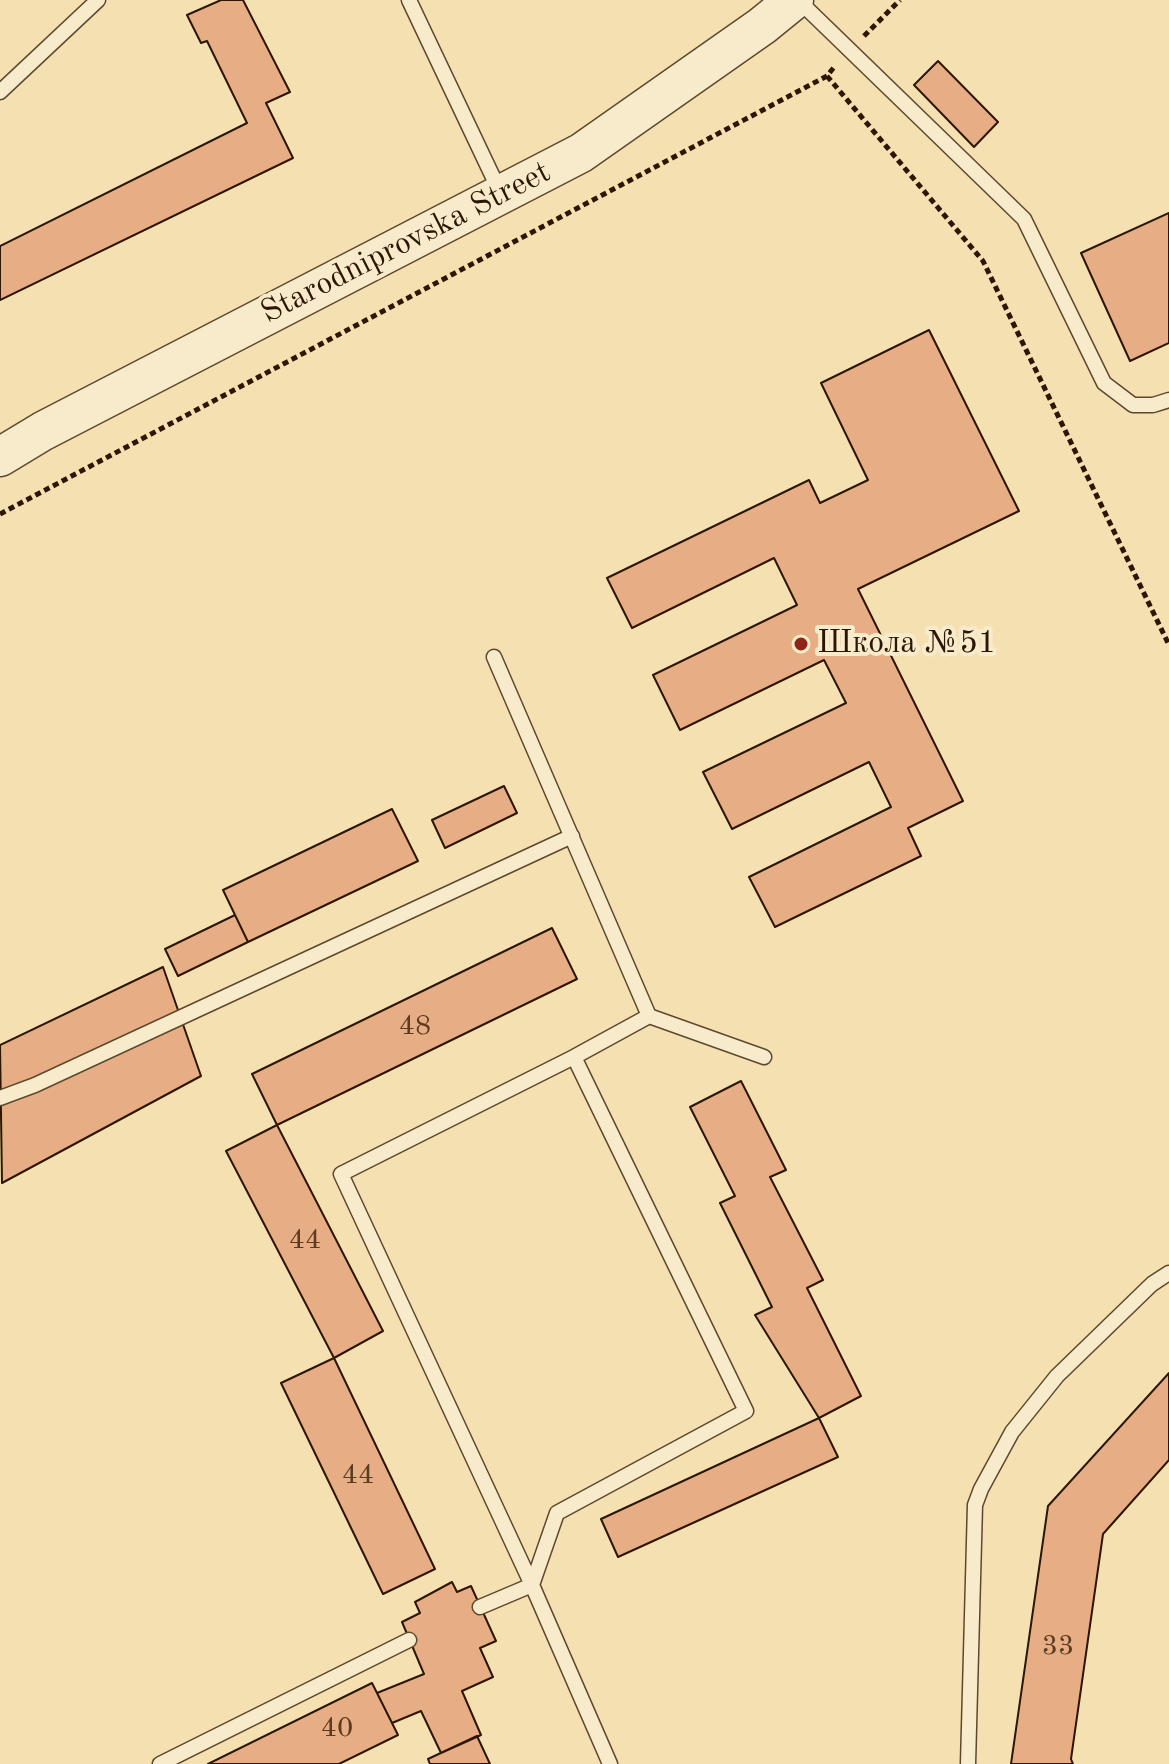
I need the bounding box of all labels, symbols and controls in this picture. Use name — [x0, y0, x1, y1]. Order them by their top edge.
street label: Starodniprovska Street — [255, 153, 557, 333]
place label: Школа №51 — [817, 625, 996, 663]
marker: Школа №51 — [792, 635, 810, 653]
house number: 48 — [399, 1010, 431, 1044]
house number: 44 — [289, 1224, 321, 1258]
house number: 44 — [342, 1459, 374, 1493]
house number: 33 — [1042, 1630, 1074, 1664]
house number: 40 — [321, 1712, 353, 1746]

